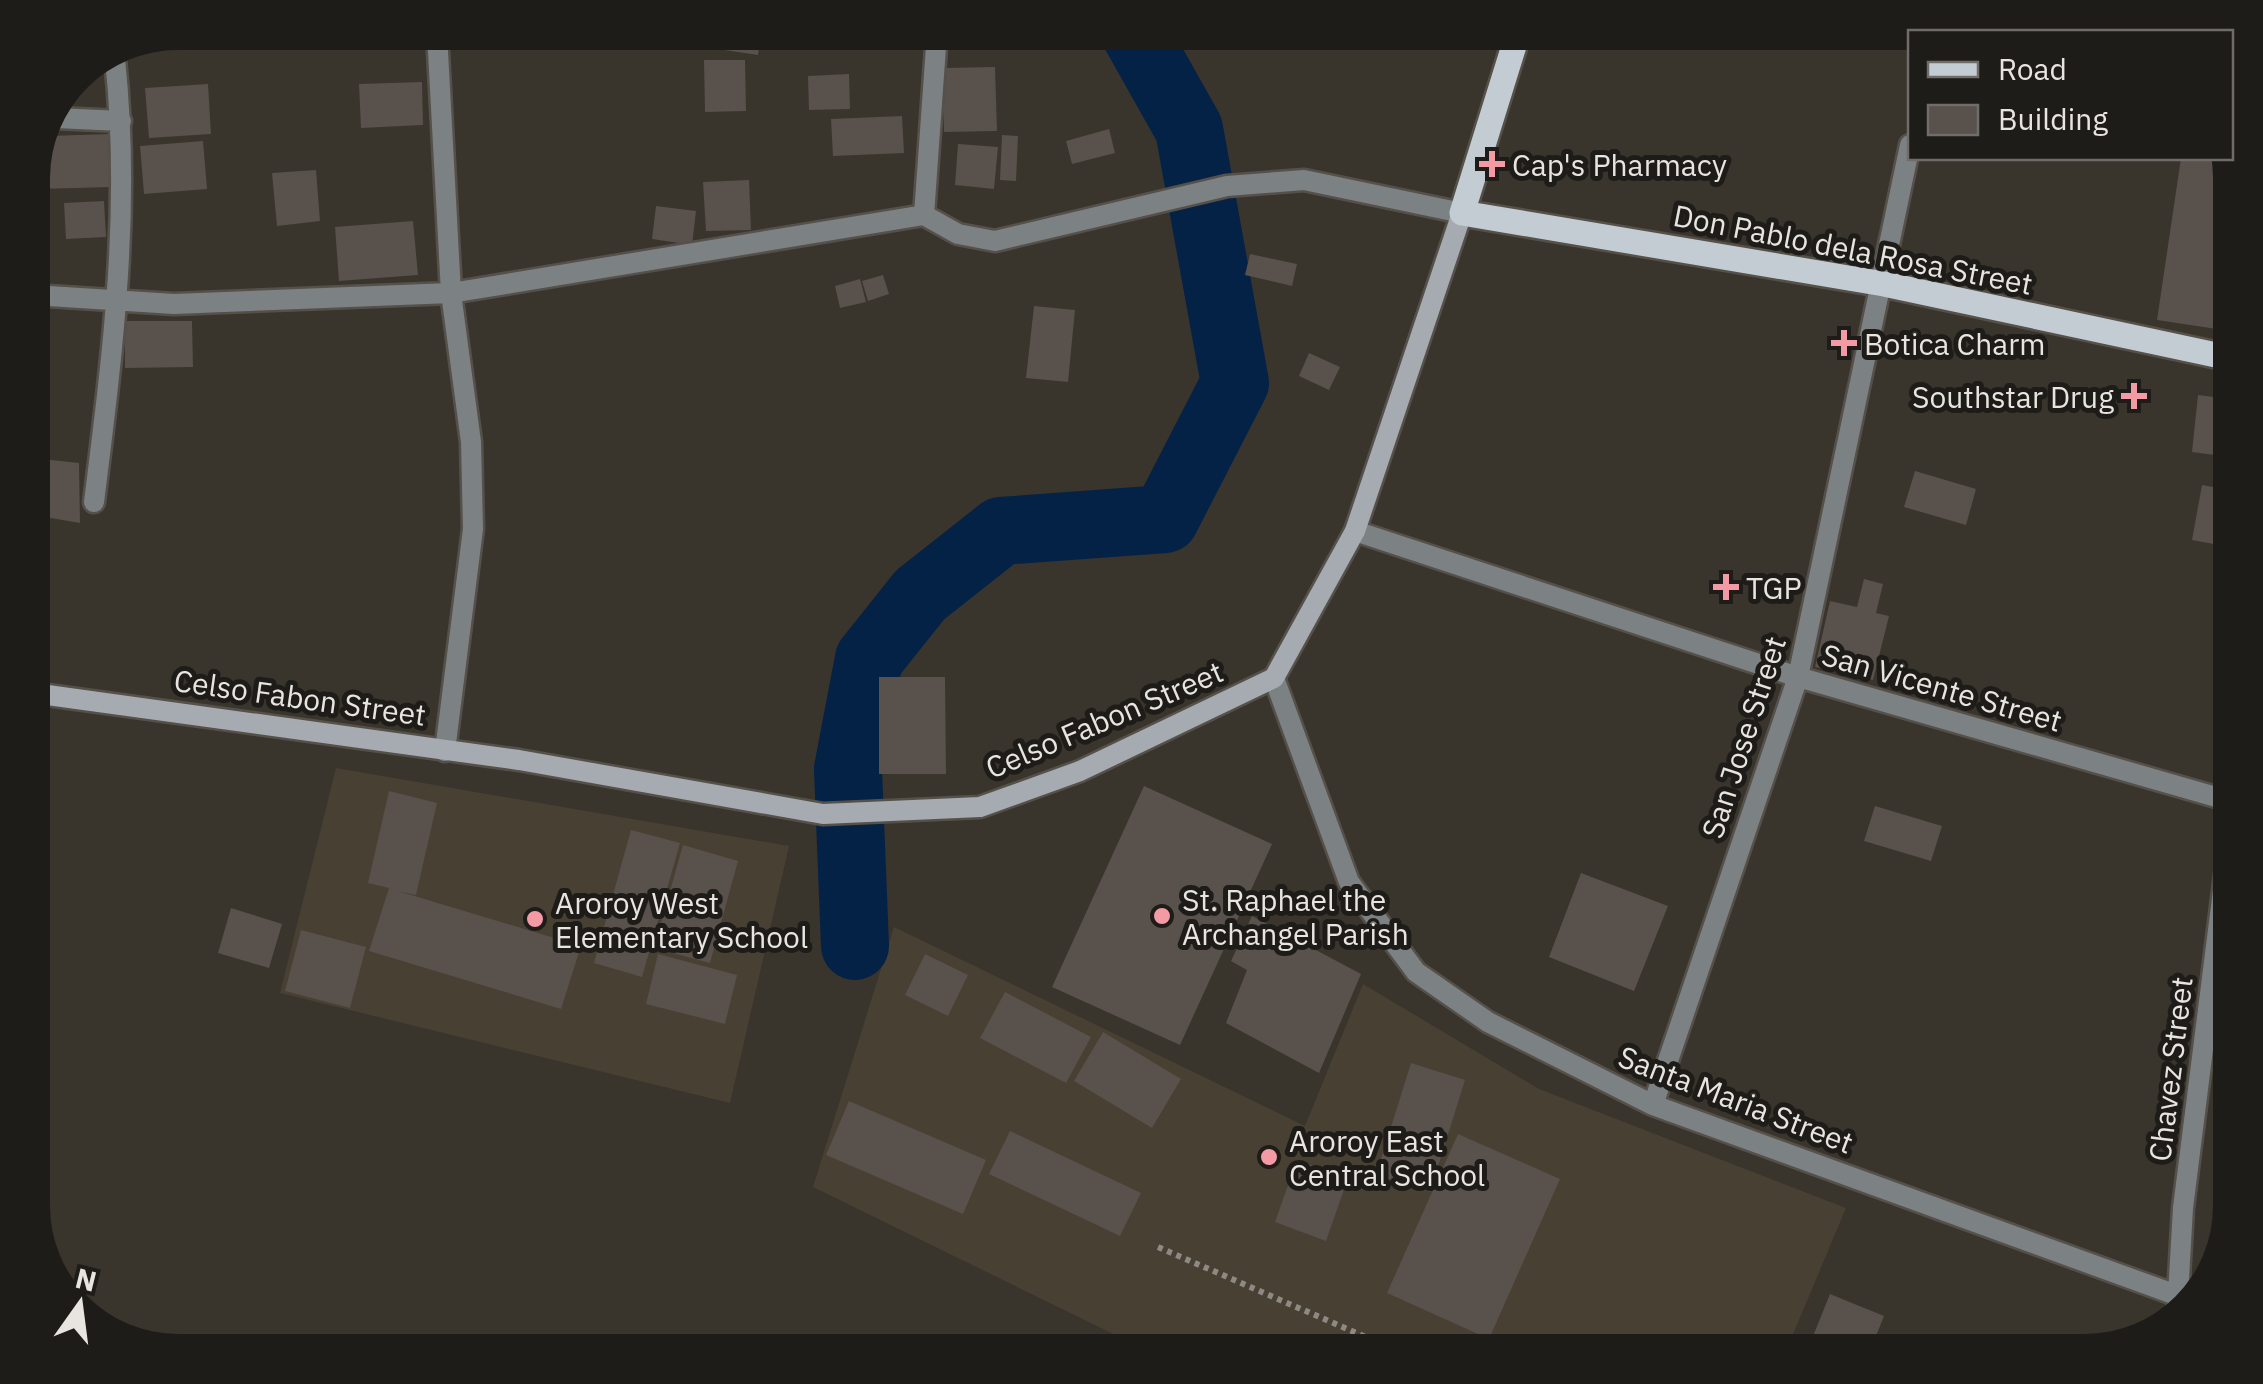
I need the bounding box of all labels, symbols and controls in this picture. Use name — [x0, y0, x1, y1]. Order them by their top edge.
legend — [1908, 30, 2233, 160]
text: Road — [1998, 49, 2067, 88]
text: Building — [1998, 99, 2108, 138]
place label: Cap's Pharmacy — [1512, 145, 1727, 184]
marker: Cap's Pharmacy — [1481, 153, 1503, 175]
street label: Don Pablo dela Rosa Street — [1670, 195, 2036, 303]
place label: Botica Charm — [1864, 324, 2046, 363]
marker: Botica Charm — [1833, 332, 1855, 354]
place label: Southstar Drug — [1912, 377, 2114, 416]
marker: Southstar Drug — [2123, 385, 2145, 407]
place label: TGP — [1746, 568, 1802, 607]
marker: TGP — [1715, 576, 1737, 598]
street label: San Jose Street — [1692, 631, 1794, 843]
street label: San Vicente Street — [1817, 634, 2067, 740]
street label: Celso Fabon Street — [979, 651, 1229, 787]
street label: Celso Fabon Street — [172, 660, 428, 734]
place label: St. Raphael the Archangel Parish — [1182, 880, 1409, 953]
place label: Aroroy West Elementary School — [555, 883, 808, 956]
marker: St. Raphael the Archangel Parish — [1151, 905, 1173, 927]
marker: Aroroy West Elementary School — [524, 908, 546, 930]
street label: Chavez Street — [2139, 975, 2201, 1163]
street label: Santa Maria Street — [1613, 1036, 1859, 1162]
place label: Aroroy East Central School — [1289, 1121, 1485, 1194]
marker: Aroroy East Central School — [1258, 1146, 1280, 1168]
north arrow — [30, 1254, 130, 1354]
text: N — [72, 1259, 100, 1300]

